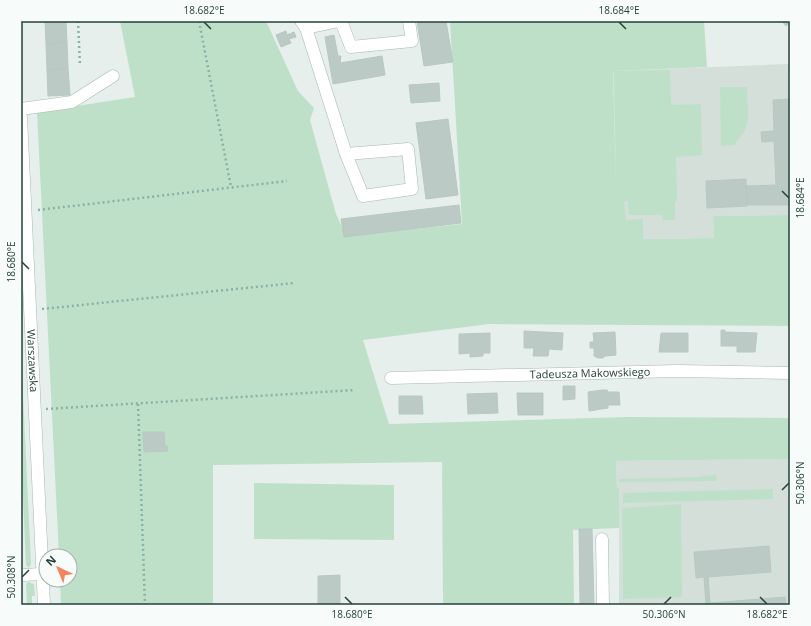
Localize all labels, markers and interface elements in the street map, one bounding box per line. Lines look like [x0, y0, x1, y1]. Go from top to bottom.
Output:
text: 18.682°E [183, 3, 225, 17]
text: 18.684°E [598, 3, 640, 17]
text: 18.684°E [793, 177, 807, 219]
text: 18.680°E [4, 241, 18, 283]
street label: Warszawska [24, 329, 42, 393]
street label: Tadeusza Makowskiego [529, 364, 651, 382]
text: 50.306°N [793, 461, 807, 505]
north arrow [38, 548, 78, 588]
text: N [42, 552, 59, 569]
text: 50.308°N [4, 555, 18, 599]
text: 18.680°E [331, 607, 373, 621]
text: 50.306°N [642, 607, 686, 621]
text: 18.682°E [746, 607, 788, 621]

